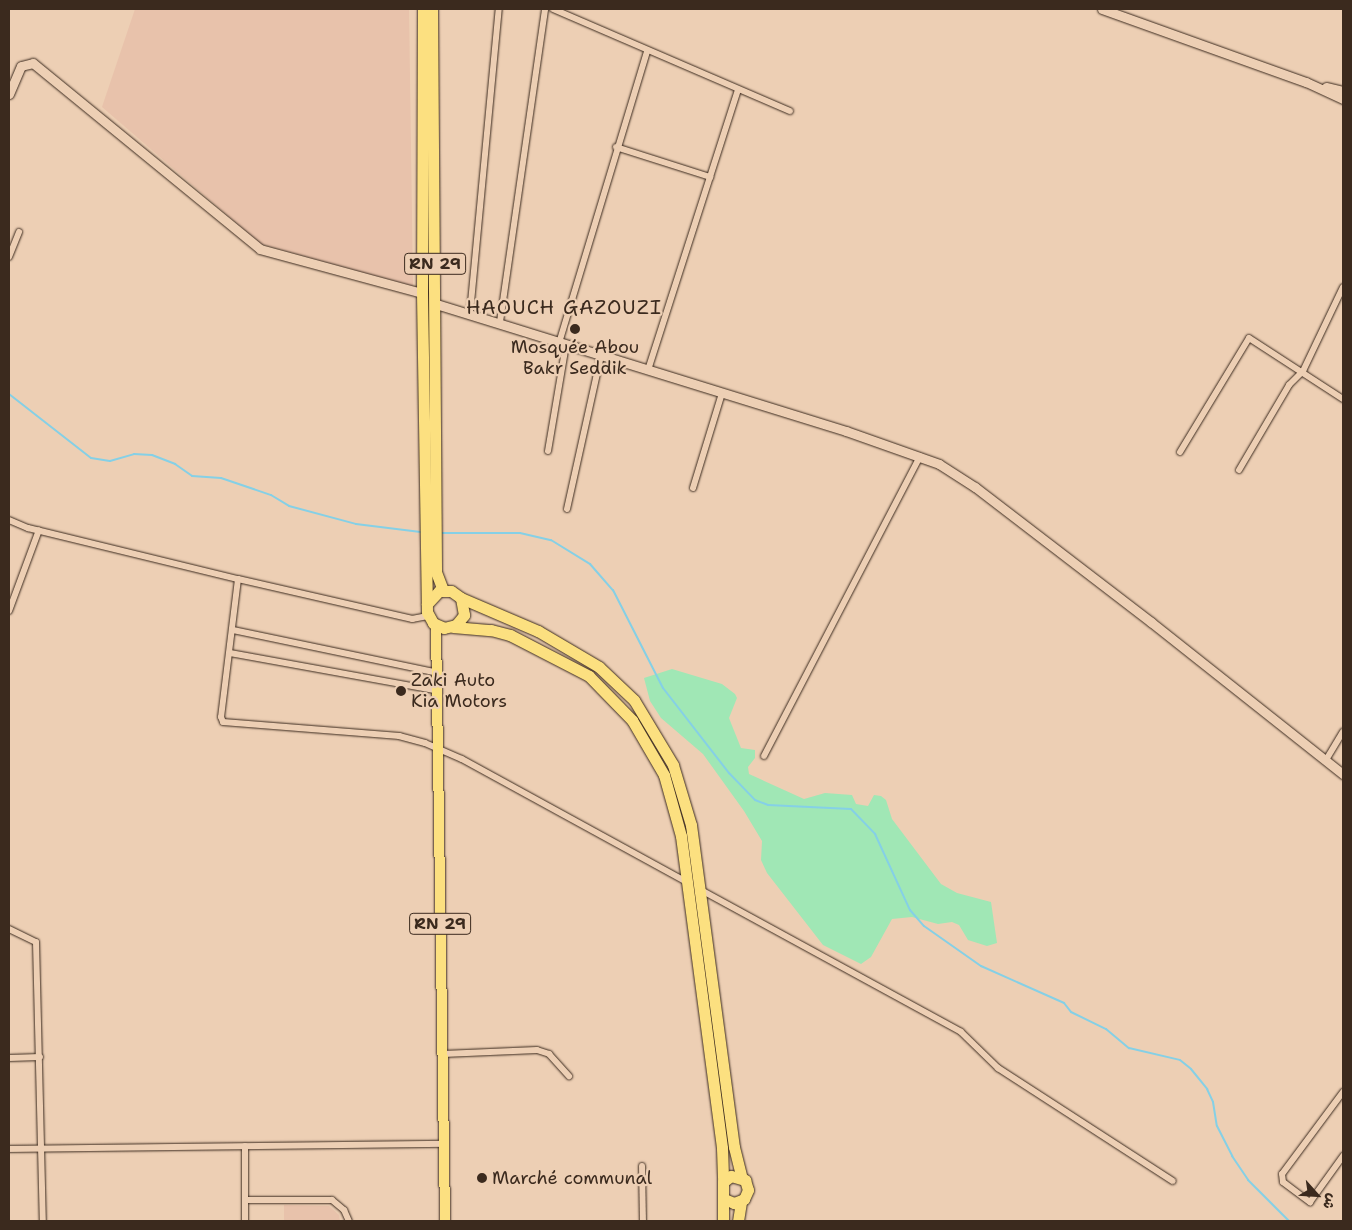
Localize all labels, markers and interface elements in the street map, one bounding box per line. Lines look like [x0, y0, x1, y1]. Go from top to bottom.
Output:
road number: RN 29 [404, 250, 466, 278]
district label: HAOUCH GAZOUZI [464, 295, 664, 319]
marker: Mosquée Abou Bakr Seddik [569, 323, 581, 335]
place label: Mosquée Abou Bakr Seddik [511, 337, 639, 379]
place label: Zaki Auto Kia Motors [411, 670, 507, 712]
marker: Zaki Auto Kia Motors [395, 685, 407, 697]
road number: RN 29 [409, 911, 471, 938]
place label: Marché communal [492, 1167, 652, 1189]
north arrow [1292, 1170, 1342, 1220]
marker: Marché communal [476, 1172, 488, 1184]
text: ش [1319, 1191, 1342, 1212]

